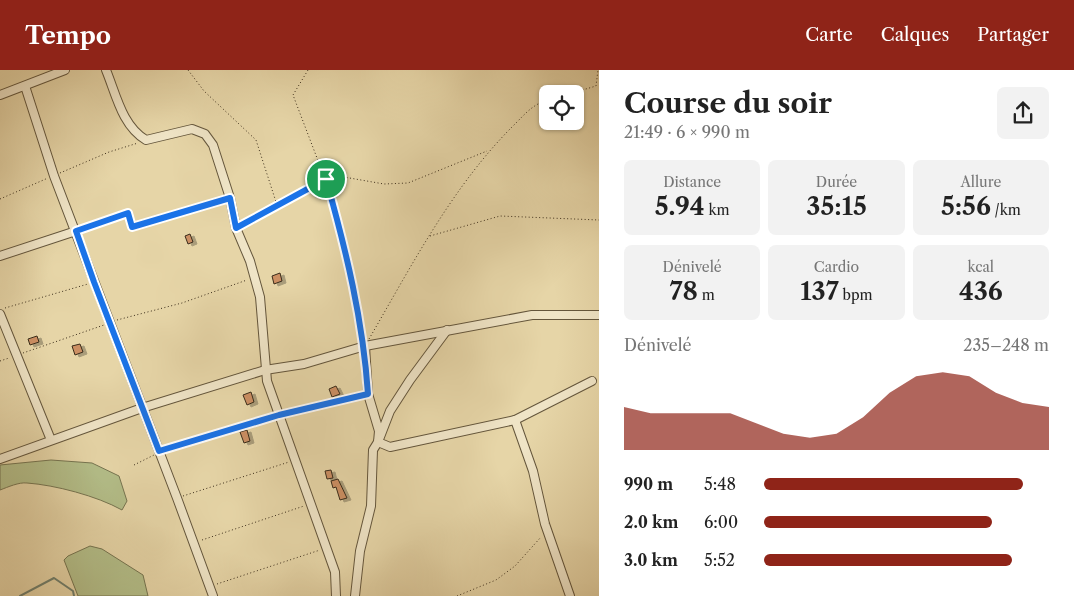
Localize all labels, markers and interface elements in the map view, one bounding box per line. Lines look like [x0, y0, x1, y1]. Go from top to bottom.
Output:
text: Tempo [25, 21, 111, 50]
text: Carte [805, 24, 853, 46]
text: Calques [881, 24, 949, 46]
text: Partager [977, 24, 1049, 46]
map controls [539, 85, 584, 130]
button: locate [539, 85, 584, 130]
text: Course du soir [624, 86, 832, 120]
button: share [997, 87, 1049, 139]
text: 21:49 · 6 × 990 m [624, 122, 750, 142]
pin [305, 158, 347, 200]
icon: arrive [312, 165, 340, 193]
text: Distance [663, 173, 721, 191]
text: Durée [816, 173, 857, 191]
text: Allure [960, 173, 1001, 191]
text: 5.94 [655, 191, 705, 222]
text: 35:15 [806, 191, 867, 222]
text: 5:56 [941, 191, 991, 222]
text: km [705, 201, 730, 219]
text: /km [991, 201, 1021, 219]
text: Dénivelé [663, 258, 722, 276]
text: Cardio [814, 258, 859, 276]
text: kcal [968, 258, 994, 276]
text: 78 [670, 276, 698, 307]
text: 137 [800, 276, 839, 307]
text: 436 [959, 276, 1003, 307]
text: m [698, 286, 715, 304]
text: bpm [839, 286, 873, 304]
text: Dénivelé [624, 335, 692, 355]
text: 235–248 m [963, 335, 1049, 355]
text: 990 m [624, 474, 673, 494]
text: 5:48 [704, 474, 736, 494]
text: 2.0 km [624, 512, 678, 532]
text: 6:00 [704, 512, 738, 532]
text: 3.0 km [624, 550, 678, 570]
text: 5:52 [704, 550, 735, 570]

